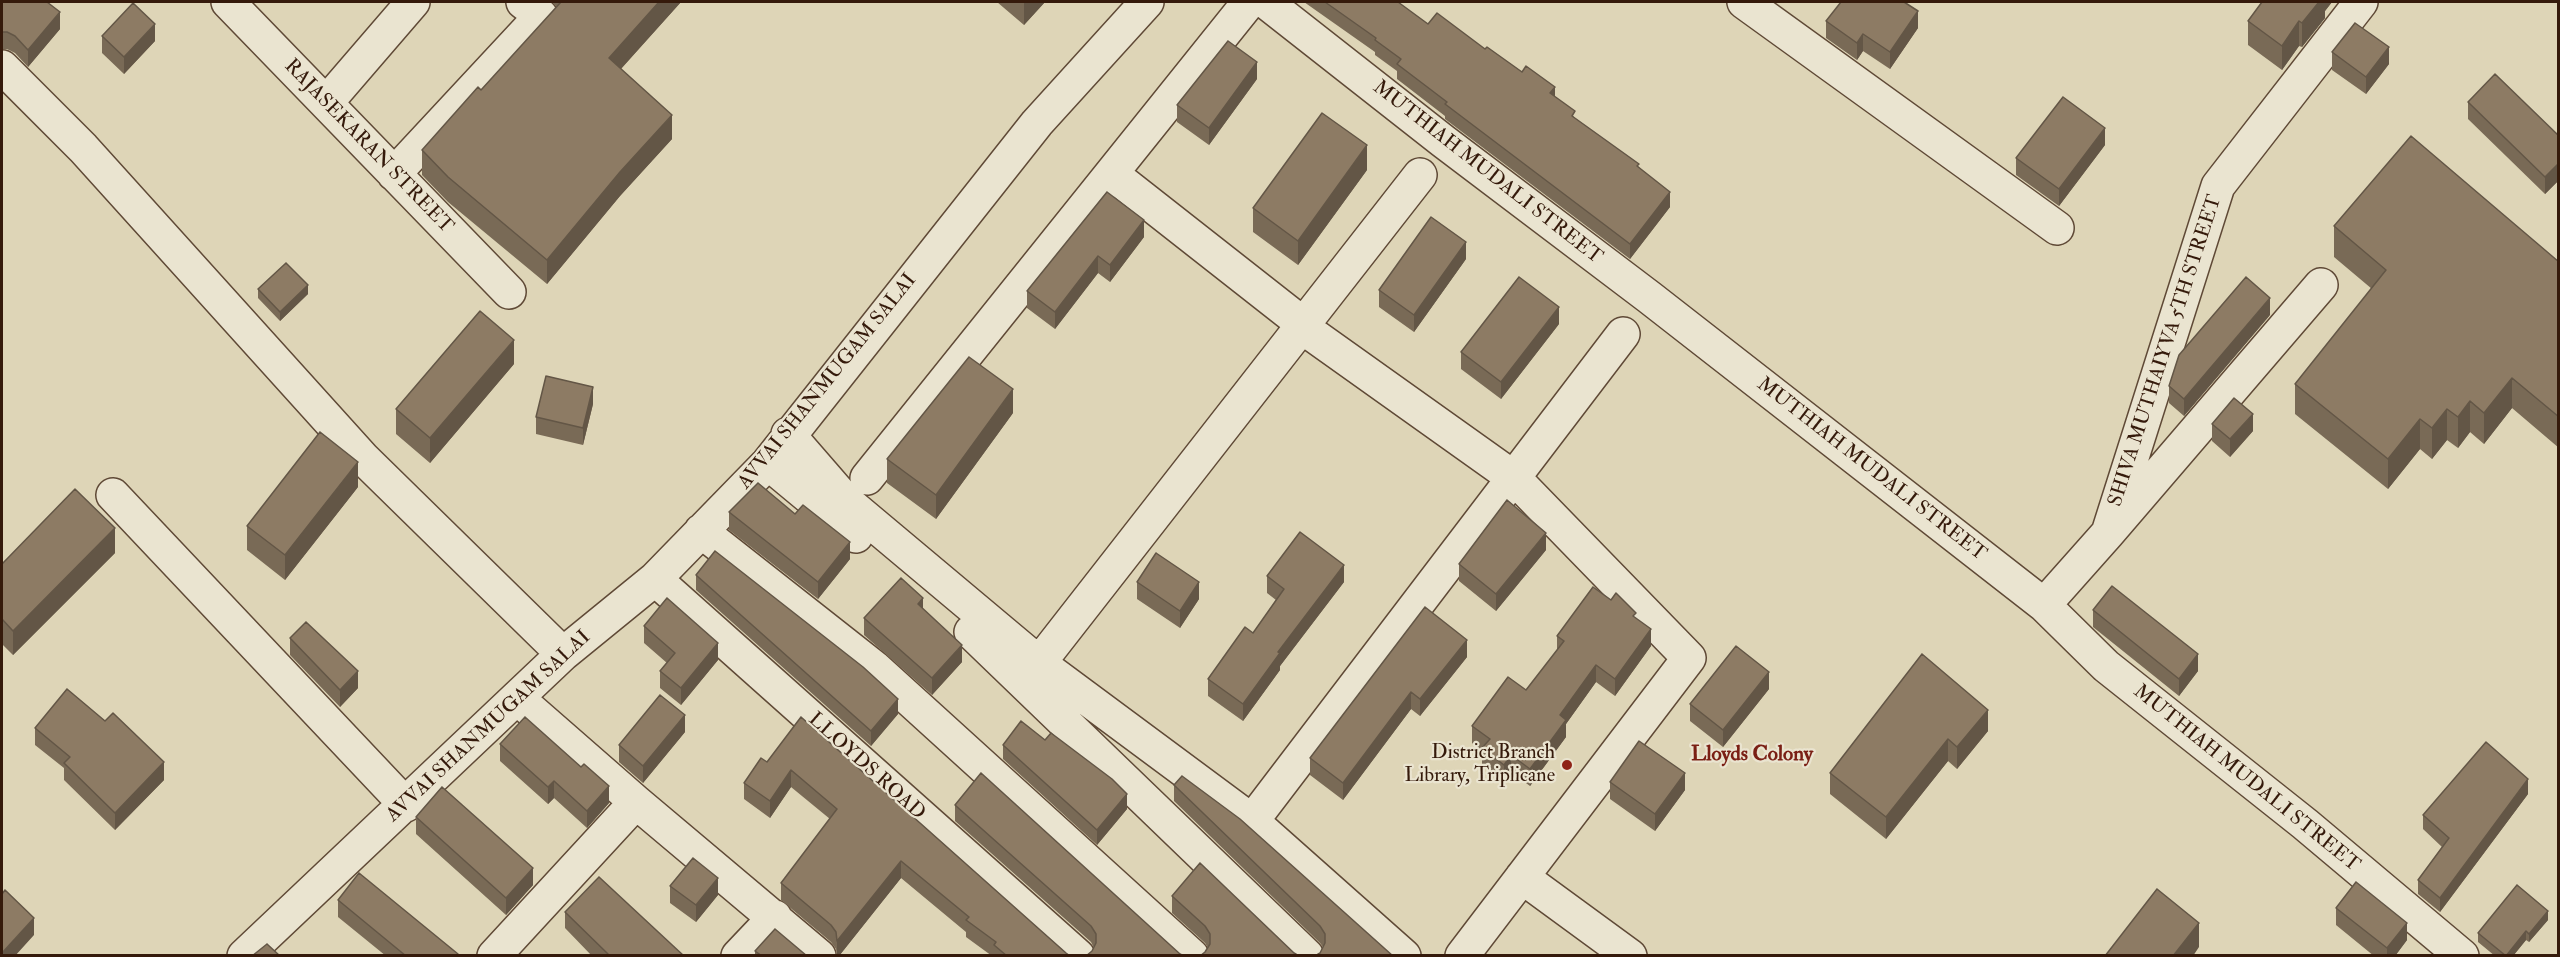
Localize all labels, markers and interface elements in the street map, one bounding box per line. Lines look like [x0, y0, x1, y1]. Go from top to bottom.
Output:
street label: RAJASEKARAN STREET [279, 55, 457, 239]
street label: MUTHIAH MUDALI STREET [1368, 76, 1606, 270]
street label: SHIVA MUTHAIYVA 5TH STREET [2104, 192, 2228, 510]
street label: AVVAI SHANMUGAM SALAI [734, 269, 922, 495]
street label: MUTHIAH MUDALI STREET [1752, 373, 1990, 567]
street label: AVVAI SHANMUGAM SALAI [382, 626, 596, 828]
street label: MUTHIAH MUDALI STREET [2128, 680, 2364, 878]
street label: LLOYDS ROAD [803, 708, 929, 826]
place label: District Branch Library, Triplicane [1404, 742, 1555, 789]
district label: Lloyds Colony [1691, 742, 1813, 768]
marker: District Branch Library, Triplicane [1560, 758, 1574, 772]

